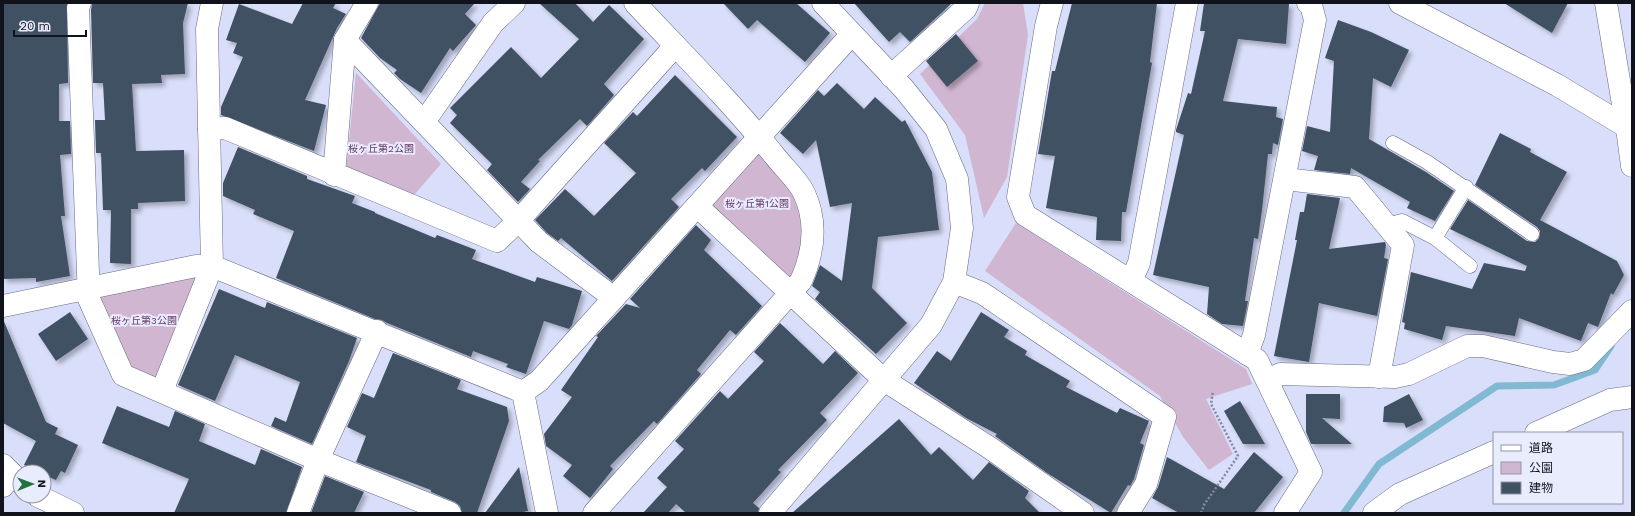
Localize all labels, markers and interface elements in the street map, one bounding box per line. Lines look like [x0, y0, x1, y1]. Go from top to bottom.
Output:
scale bar [14, 12, 86, 38]
text: 20 m [20, 19, 50, 33]
park label: 桜ヶ丘第2公園 [348, 143, 414, 154]
park label: 桜ヶ丘第1公園 [725, 198, 789, 209]
park label: 桜ヶ丘第3公園 [111, 315, 177, 326]
legend [1493, 432, 1623, 504]
text: 道路 [1529, 441, 1553, 455]
text: 公園 [1529, 461, 1553, 475]
north arrow [12, 464, 52, 504]
text: N [35, 480, 48, 488]
text: 建物 [1529, 481, 1553, 495]

